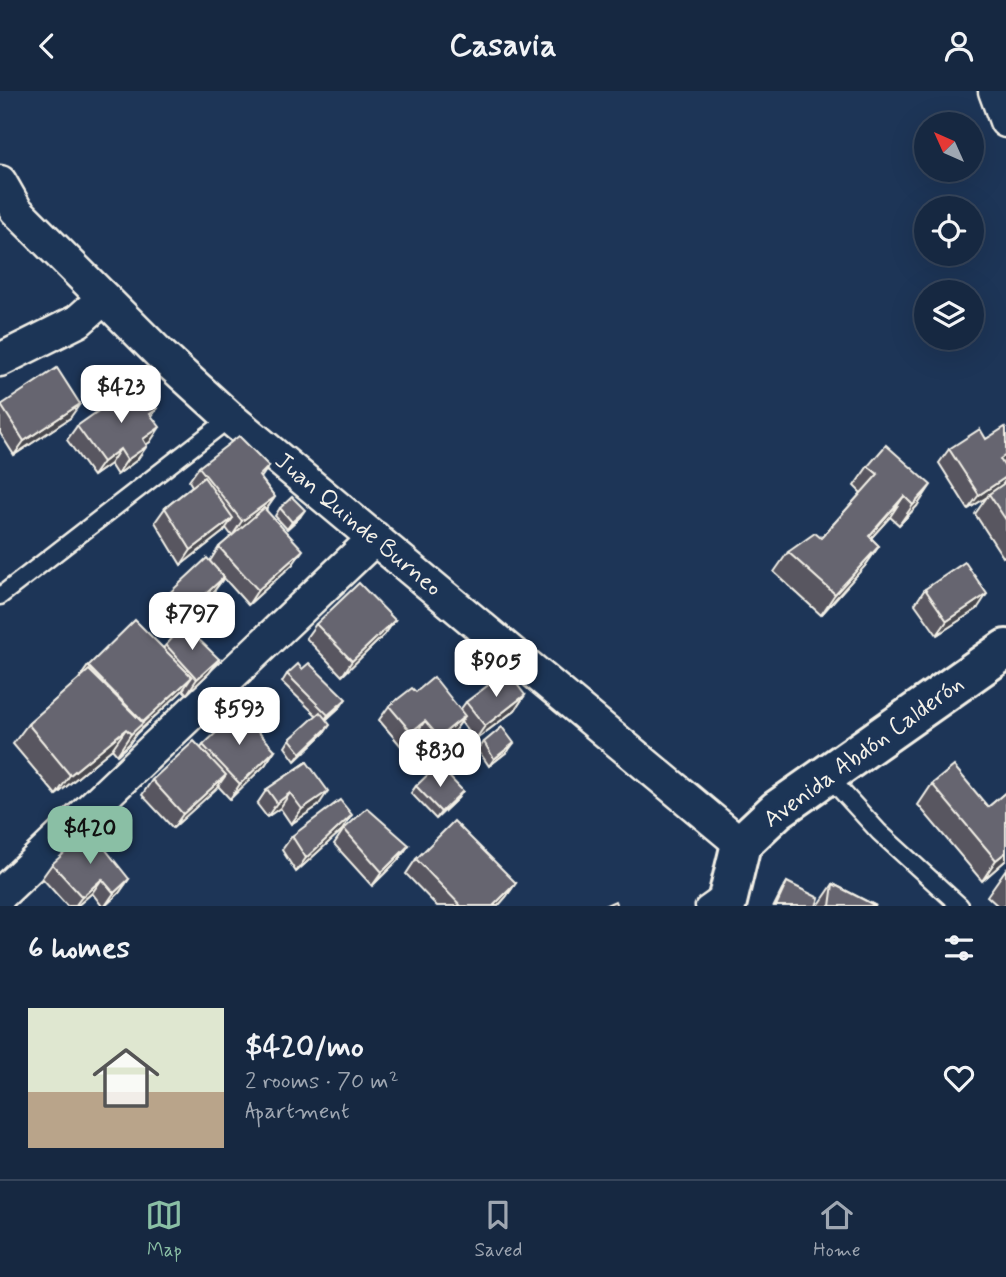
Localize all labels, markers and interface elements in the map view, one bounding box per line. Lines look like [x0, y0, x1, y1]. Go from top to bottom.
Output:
text: Casavia [449, 25, 557, 67]
icon: back [28, 27, 66, 65]
icon: person [940, 27, 978, 65]
north arrow [914, 112, 984, 182]
map controls [914, 112, 984, 350]
button: locate [914, 196, 984, 266]
button: layers [914, 280, 984, 350]
pin: $423 [80, 365, 162, 425]
text: $423 [97, 373, 145, 403]
street label: Juan Quinde Burneo [268, 446, 448, 604]
pin: $797 [151, 593, 233, 652]
text: $797 [165, 600, 219, 630]
pin: $905 [455, 639, 537, 699]
text: $905 [471, 647, 521, 677]
street label: Avenida Abdón Calderón [758, 669, 970, 835]
pin: $593 [198, 687, 280, 747]
text: $593 [214, 695, 264, 725]
pin: $830 [399, 729, 481, 789]
text: $830 [415, 737, 465, 767]
pin: $420 [49, 807, 131, 866]
text: $420 [64, 814, 116, 844]
text: 6 homes [28, 929, 130, 968]
icon: filters [940, 929, 978, 967]
text: $420/mo [245, 1028, 364, 1067]
icon: home [84, 1036, 168, 1120]
icon: heart [940, 1059, 978, 1097]
text: 2 rooms · 70 m² [245, 1067, 399, 1097]
text: Apartment [245, 1097, 350, 1127]
tab: Map [145, 1196, 183, 1263]
tab: Saved [474, 1196, 522, 1263]
tab: Home [813, 1196, 861, 1263]

